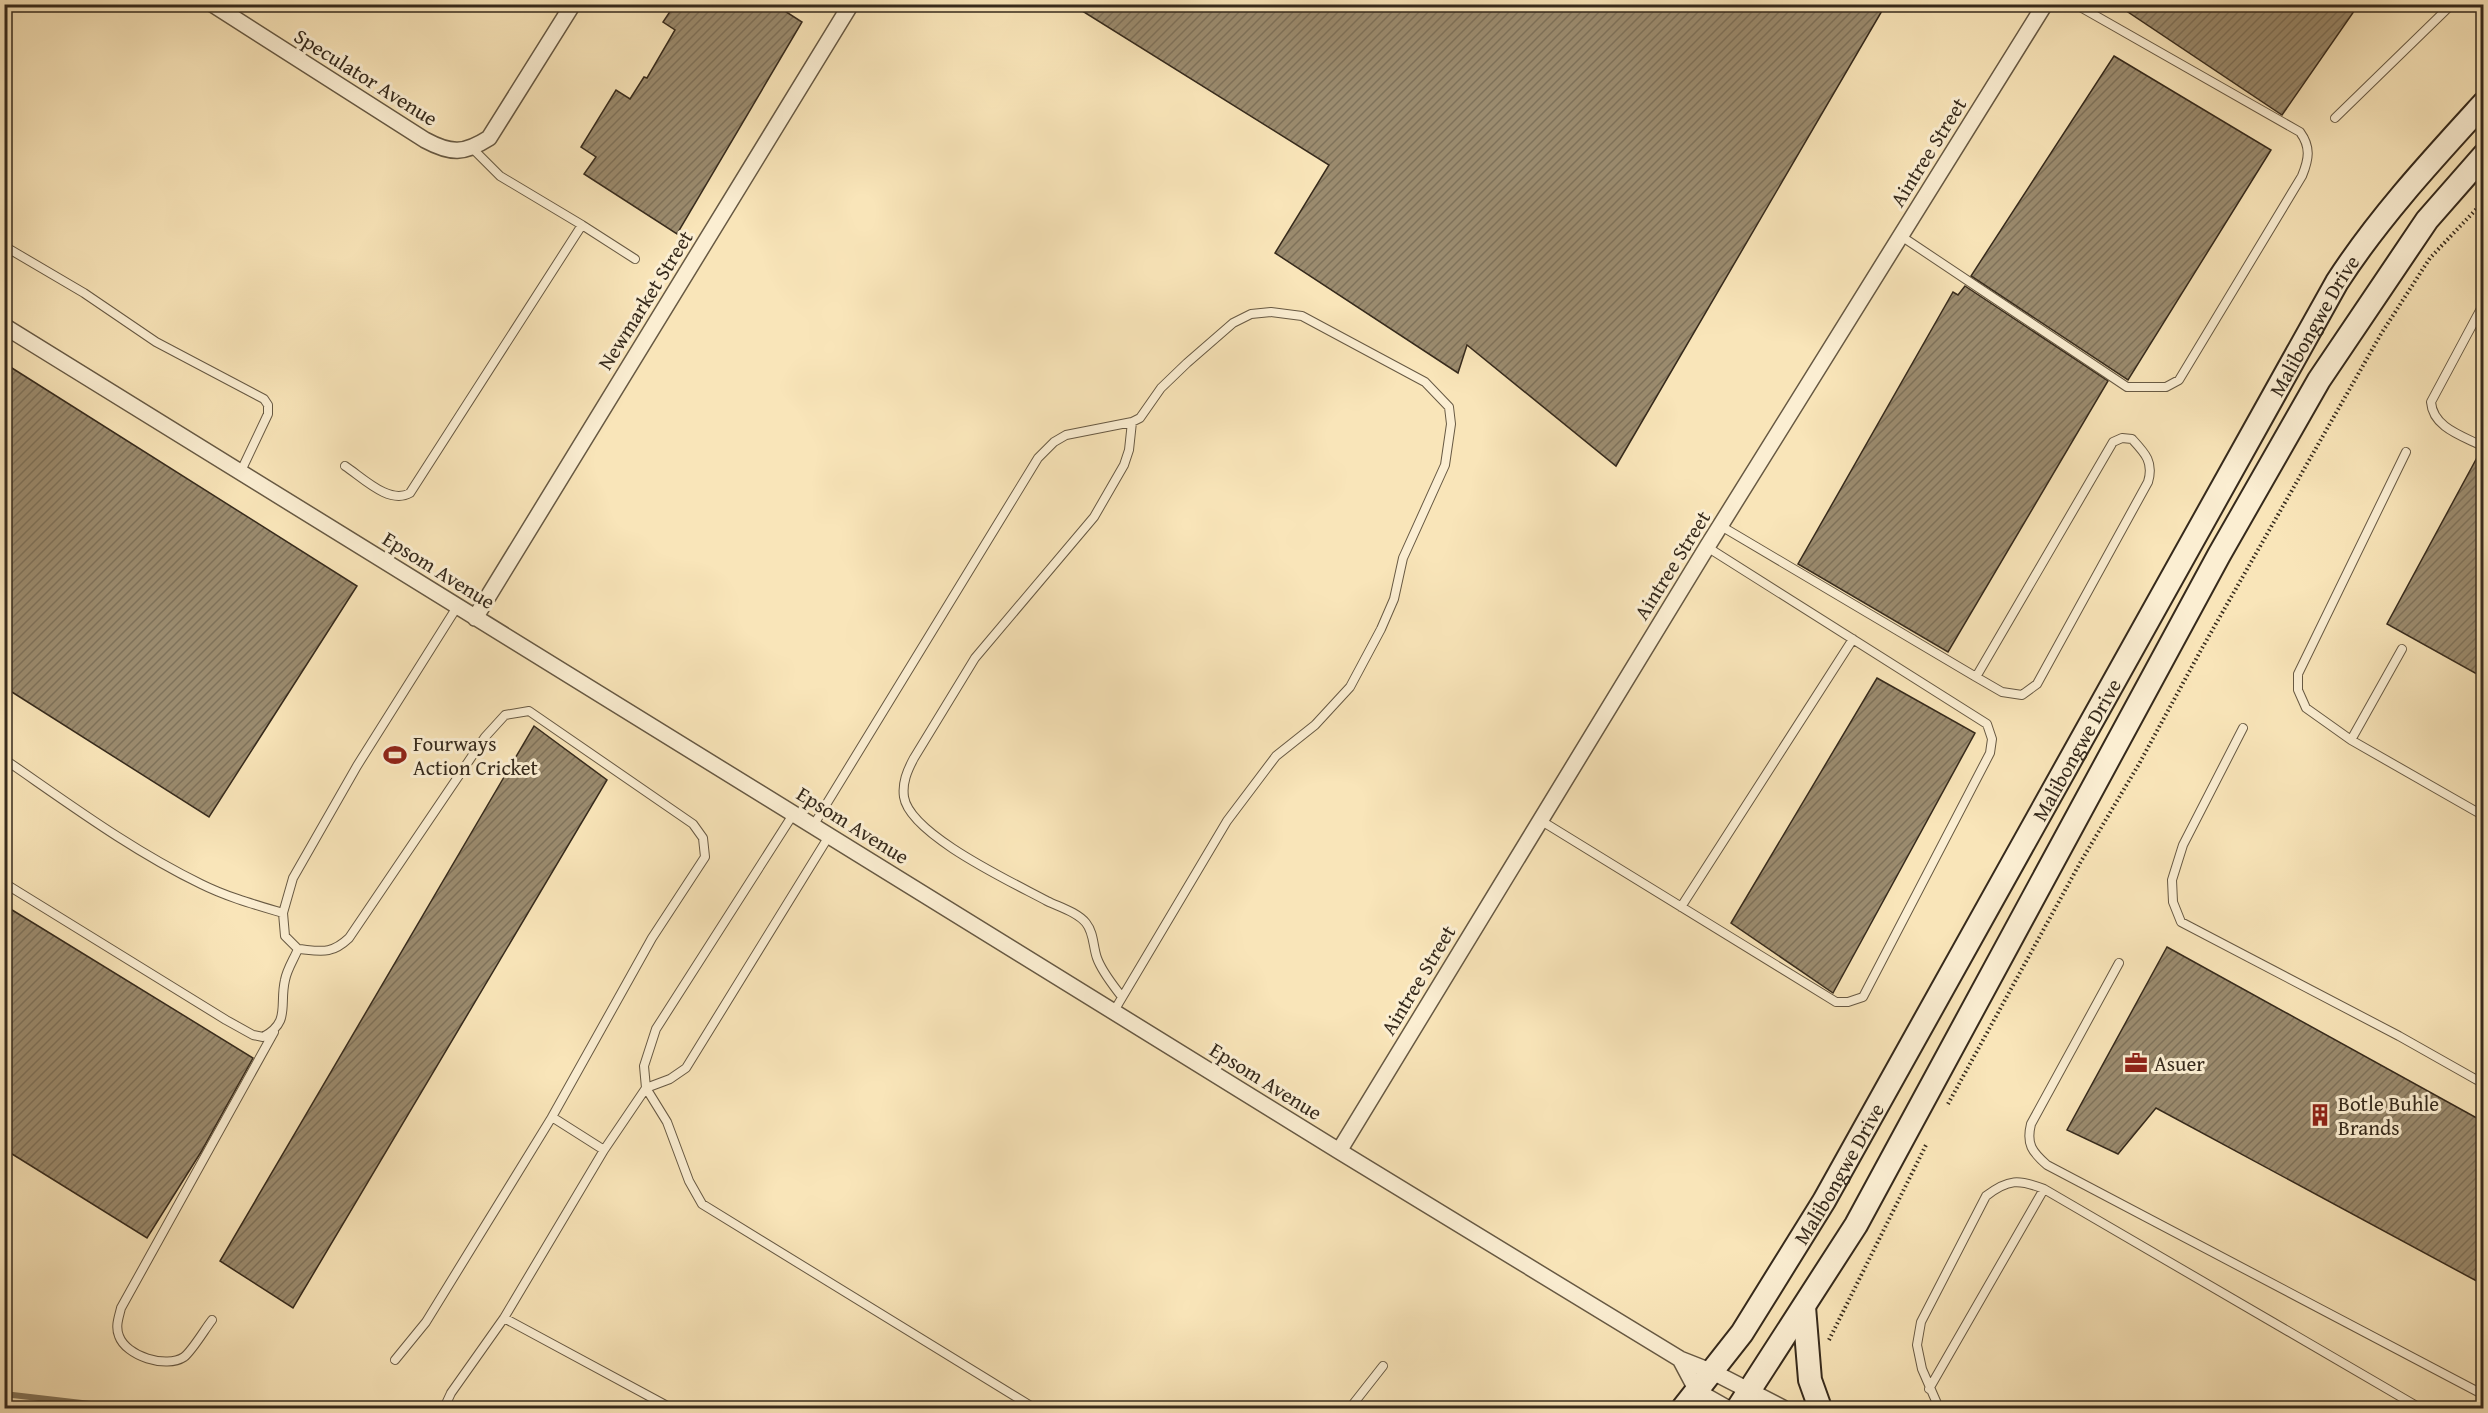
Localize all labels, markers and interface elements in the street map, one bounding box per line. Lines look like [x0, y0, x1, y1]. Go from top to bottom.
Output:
street label: Speculator Avenue [288, 20, 444, 134]
street label: Aintree Street [1882, 91, 1974, 213]
street label: Newmarket Street [590, 224, 701, 376]
street label: Malibongwe Drive [2261, 248, 2367, 402]
street label: Aintree Street [1626, 504, 1718, 626]
street label: Epsom Avenue [377, 523, 501, 617]
street label: Malibongwe Drive [2024, 672, 2128, 826]
place label: Fourways Action Cricket [413, 728, 539, 783]
sports icon: Fourways Action Cricket [382, 742, 408, 768]
street label: Epsom Avenue [791, 778, 915, 872]
street label: Aintree Street [1373, 919, 1463, 1041]
street label: Epsom Avenue [1204, 1034, 1328, 1128]
place label: Asuer [2154, 1048, 2205, 1079]
office icon: Asuer [2123, 1050, 2149, 1076]
place label: Botle Buhle Brands [2338, 1088, 2439, 1143]
street label: Malibongwe Drive [1785, 1097, 1892, 1250]
building icon: Botle Buhle Brands [2307, 1102, 2333, 1128]

